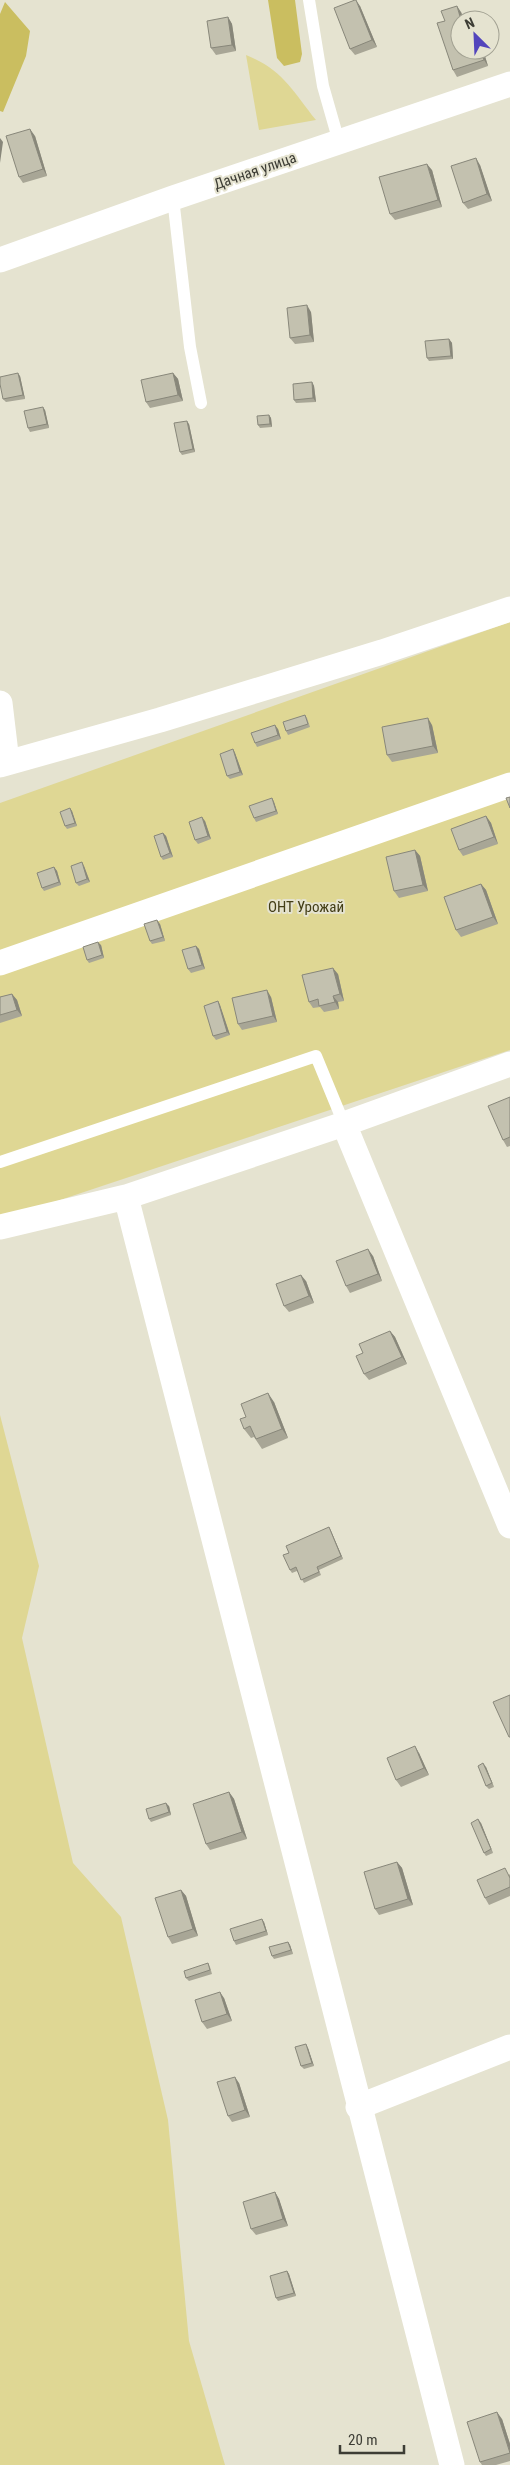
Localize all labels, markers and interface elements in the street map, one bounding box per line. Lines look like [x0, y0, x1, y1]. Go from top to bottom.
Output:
north arrow [450, 10, 500, 60]
text: N [463, 14, 477, 32]
street label: Дачная улица [211, 148, 299, 194]
park label: ОНТ Урожай [268, 898, 344, 916]
scale bar [340, 2422, 404, 2454]
text: 20 m [348, 2431, 378, 2449]

